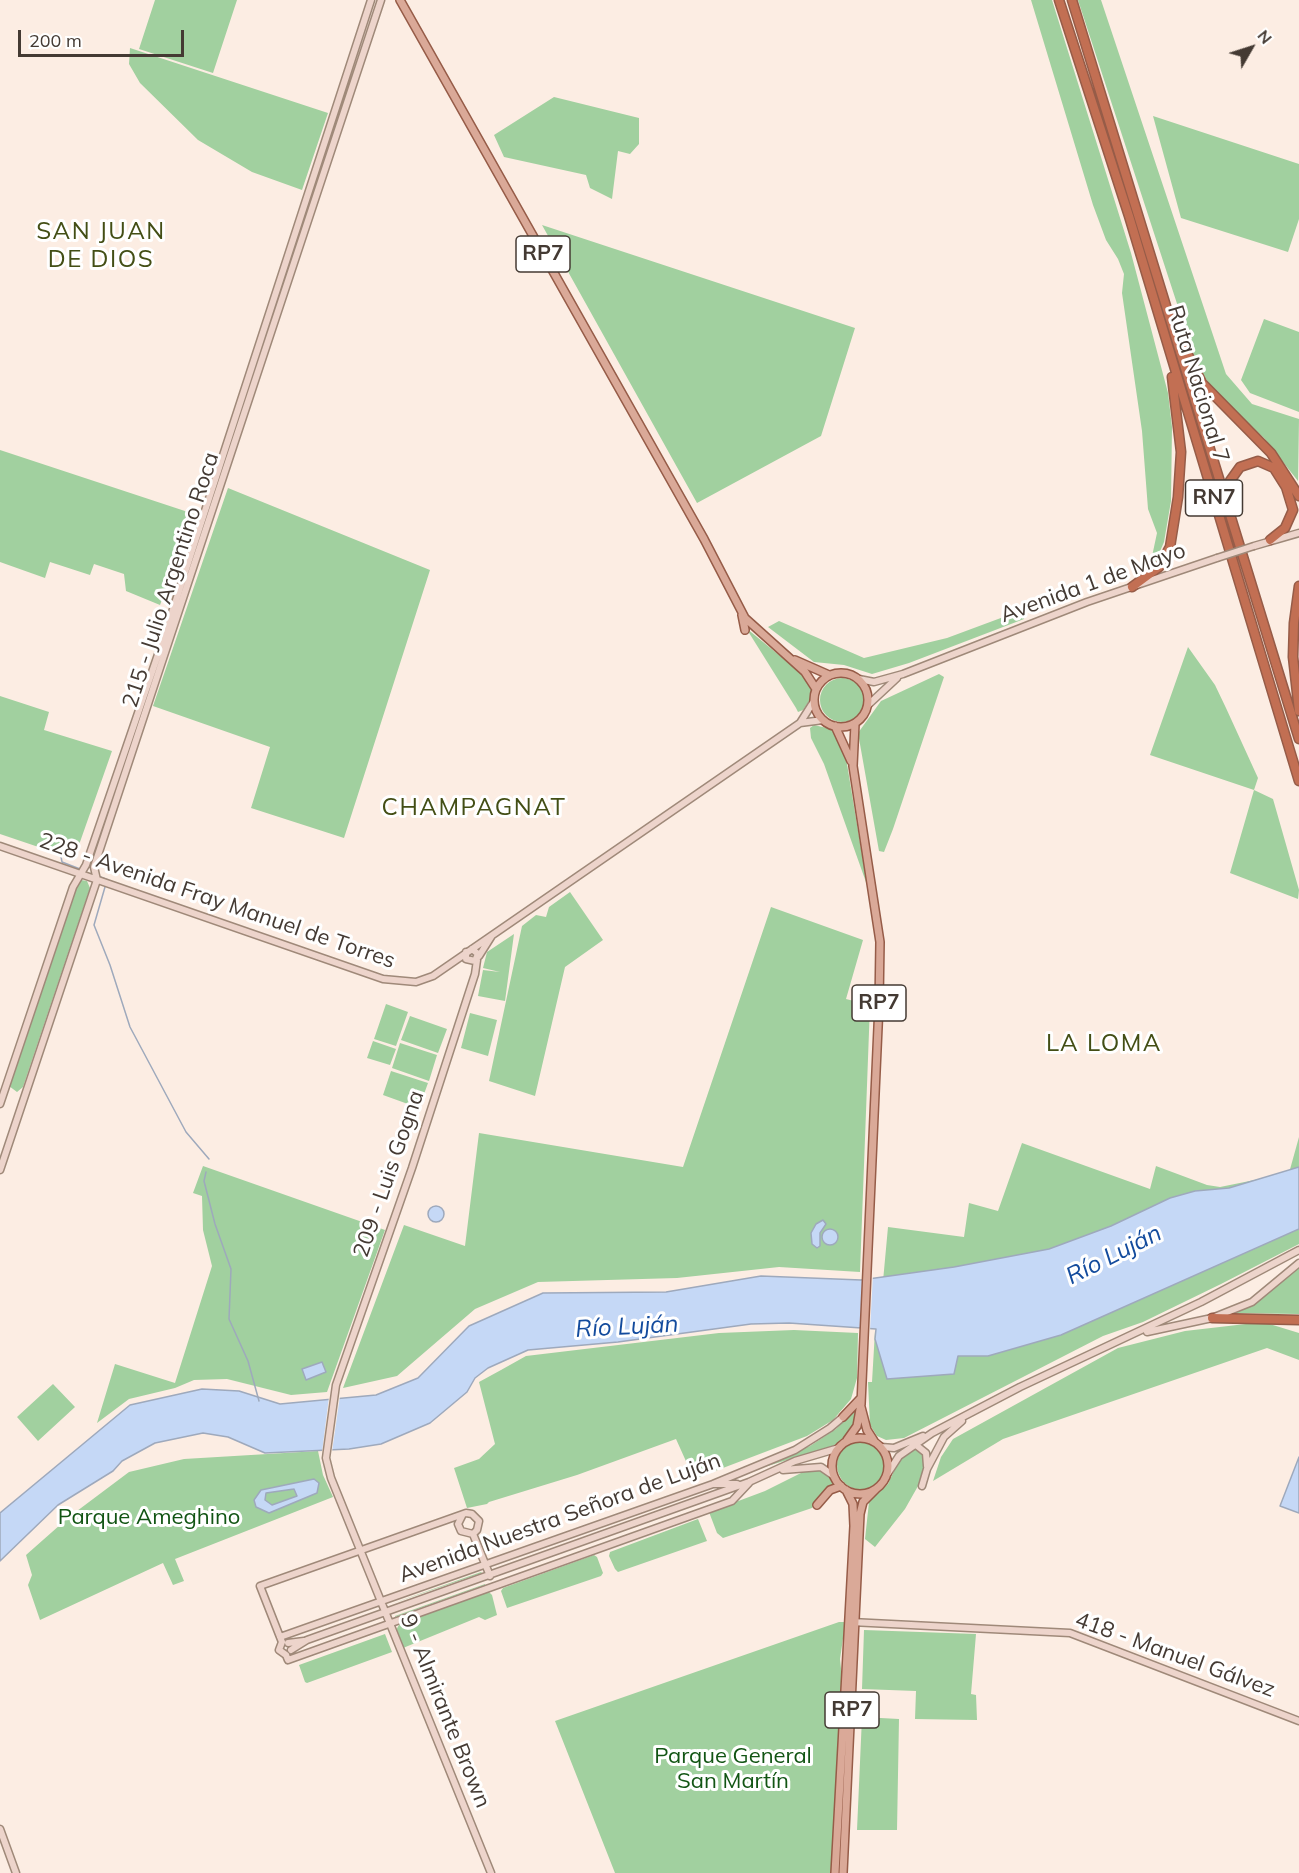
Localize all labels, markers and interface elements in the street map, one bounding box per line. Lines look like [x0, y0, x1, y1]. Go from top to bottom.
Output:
scale bar [21, 18, 188, 56]
north arrow [1221, 18, 1281, 78]
text: N [1253, 26, 1277, 48]
text: 200 m [29, 29, 82, 52]
district label: SAN JUAN DE DIOS [36, 218, 166, 274]
road number: RP7 [516, 236, 570, 272]
street label: Ruta Nacional 7 [1162, 302, 1234, 466]
street label: 215 - Julio Argentino Roca [117, 449, 225, 711]
road number: RN7 [1186, 480, 1242, 516]
street label: Avenida 1 de Mayo [997, 537, 1189, 629]
district label: CHAMPAGNAT [381, 794, 567, 822]
street label: 228 - Avenida Fray Manuel de Torres [36, 828, 398, 974]
road number: RP7 [852, 985, 906, 1021]
district label: LA LOMA [1046, 1030, 1162, 1058]
street label: 209 - Luis Gogna [348, 1087, 430, 1261]
water label: Río Luján [1062, 1219, 1166, 1291]
water label: Río Luján [575, 1310, 679, 1344]
street label: Avenida Nuestra Señora de Luján [396, 1447, 724, 1589]
park label: Parque Ameghino [58, 1504, 240, 1530]
street label: 418 - Manuel Gálvez [1072, 1607, 1278, 1703]
street label: 9 - Almirante Brown [394, 1610, 496, 1812]
road number: RP7 [825, 1692, 879, 1728]
park label: Parque General San Martín [654, 1743, 812, 1795]

